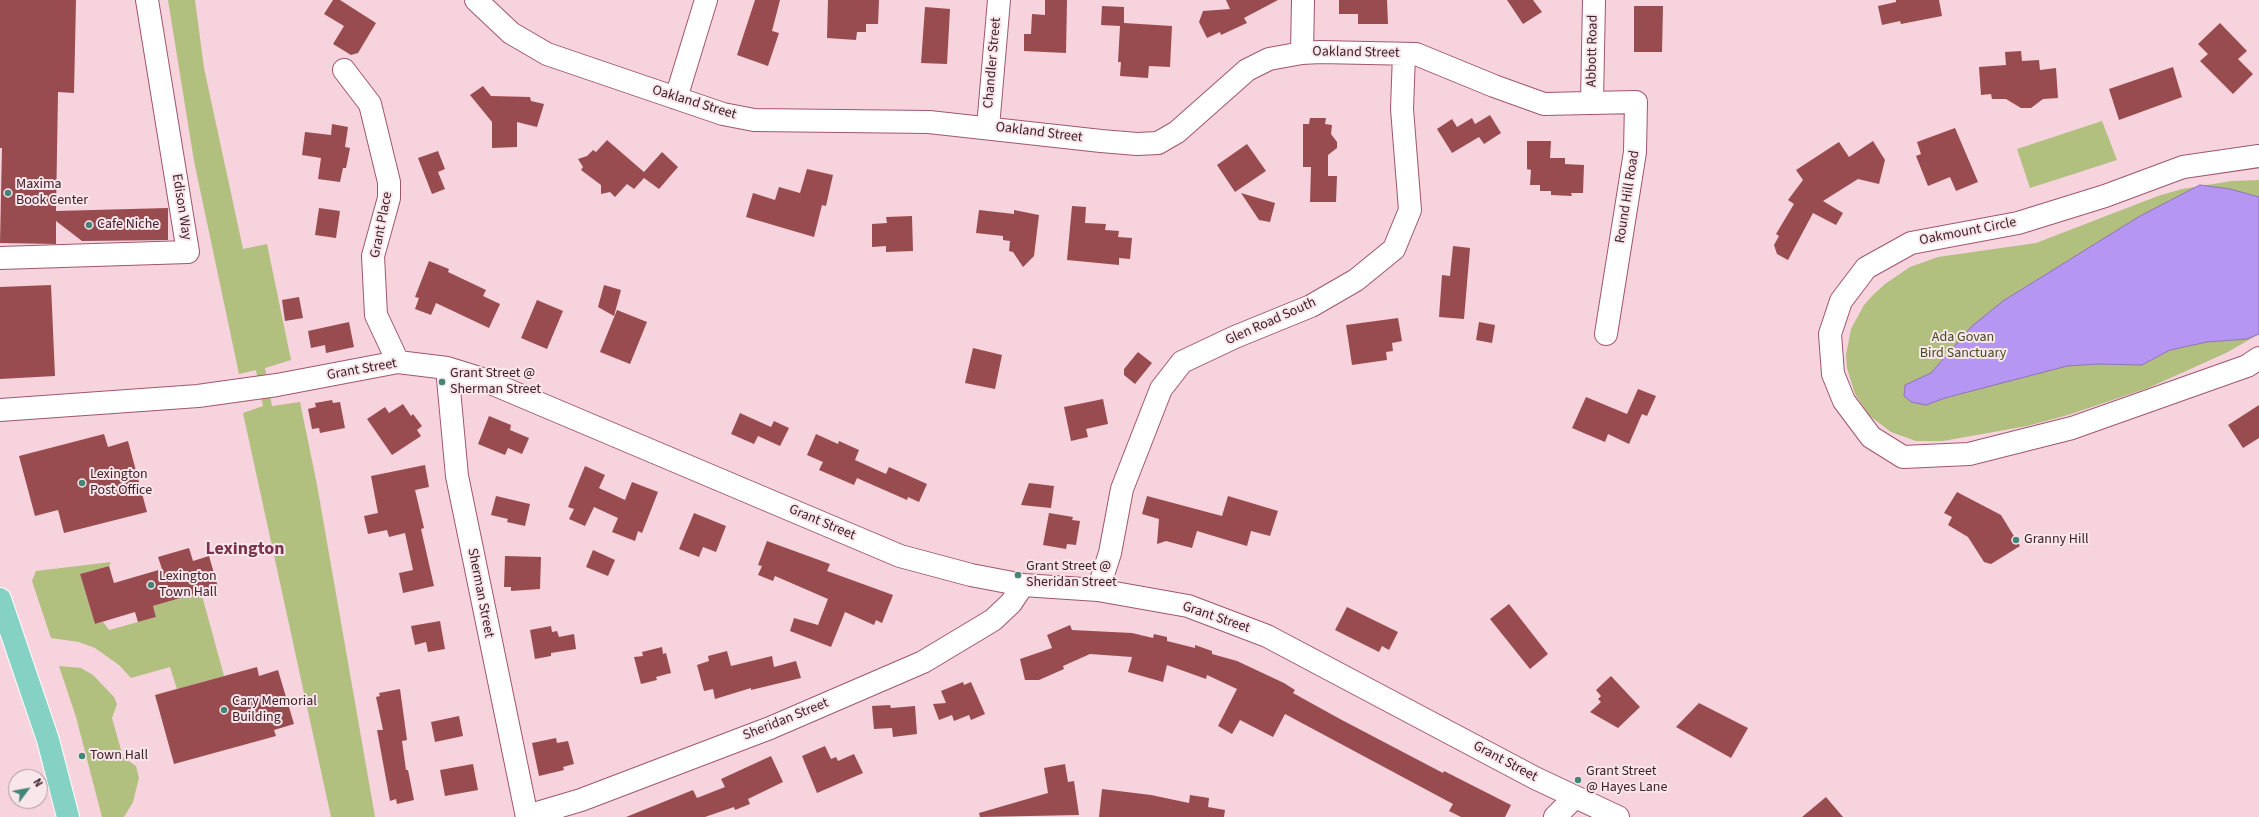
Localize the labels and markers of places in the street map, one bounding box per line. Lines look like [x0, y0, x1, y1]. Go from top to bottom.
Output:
place label: Maxima Book Center [16, 177, 88, 210]
marker: Maxima Book Center [3, 188, 13, 198]
place label: Cafe Niche [97, 217, 159, 233]
marker: Cafe Niche [84, 220, 94, 230]
place label: Grant Street @ Sherman Street [450, 366, 541, 398]
marker: Grant Street @ Sherman Street [437, 377, 447, 387]
place label: Lexington Post Office [90, 467, 152, 500]
marker: Lexington Post Office [77, 478, 87, 488]
place label: Granny Hill [2024, 532, 2089, 548]
marker: Granny Hill [2011, 535, 2021, 545]
place label: Grant Street @ Sheridan Street [1026, 559, 1117, 592]
place label: Lexington Town Hall [159, 569, 217, 602]
marker: Grant Street @ Sheridan Street [1013, 570, 1023, 580]
marker: Lexington Town Hall [146, 580, 156, 590]
place label: Cary Memorial Building [232, 694, 317, 726]
marker: Cary Memorial Building [219, 705, 229, 715]
place label: Town Hall [90, 748, 148, 764]
marker: Town Hall [77, 751, 87, 761]
place label: Grant Street @ Hayes Lane [1586, 764, 1667, 796]
marker: Grant Street @ Hayes Lane [1573, 775, 1583, 785]

